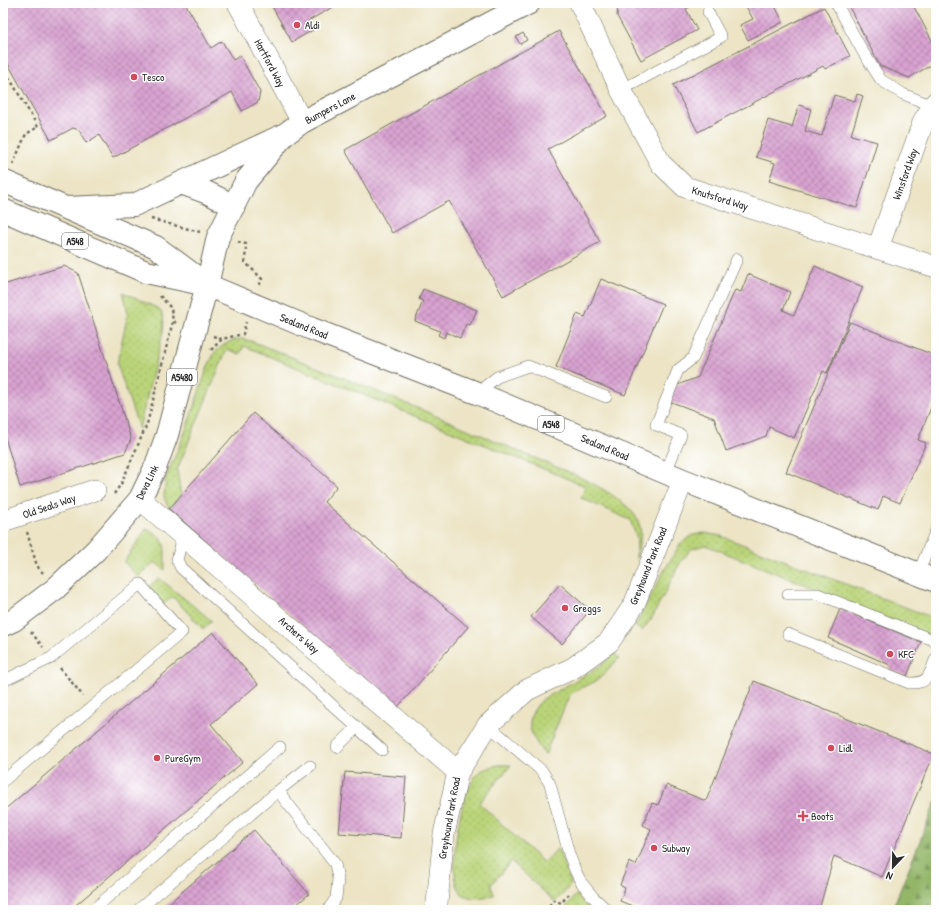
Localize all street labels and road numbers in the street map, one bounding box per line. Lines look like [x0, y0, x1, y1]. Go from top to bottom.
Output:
street label: Hartford Way [251, 36, 289, 90]
street label: Bumpers Lane [302, 89, 358, 127]
street label: Winsford Way [889, 146, 921, 202]
street label: Knutsford Way [690, 183, 750, 213]
road number: A548 [62, 233, 88, 249]
street label: Sealand Road [278, 310, 331, 342]
road number: A5480 [167, 369, 197, 385]
road number: A548 [538, 416, 564, 432]
street label: Sealand Road [579, 431, 632, 464]
street label: Deva Link [132, 462, 162, 502]
street label: Old Seals Way [21, 490, 78, 522]
street label: Greyhound Park Road [626, 524, 670, 607]
street label: Archers Way [276, 613, 323, 657]
street label: Greyhound Park Road [435, 775, 463, 860]

